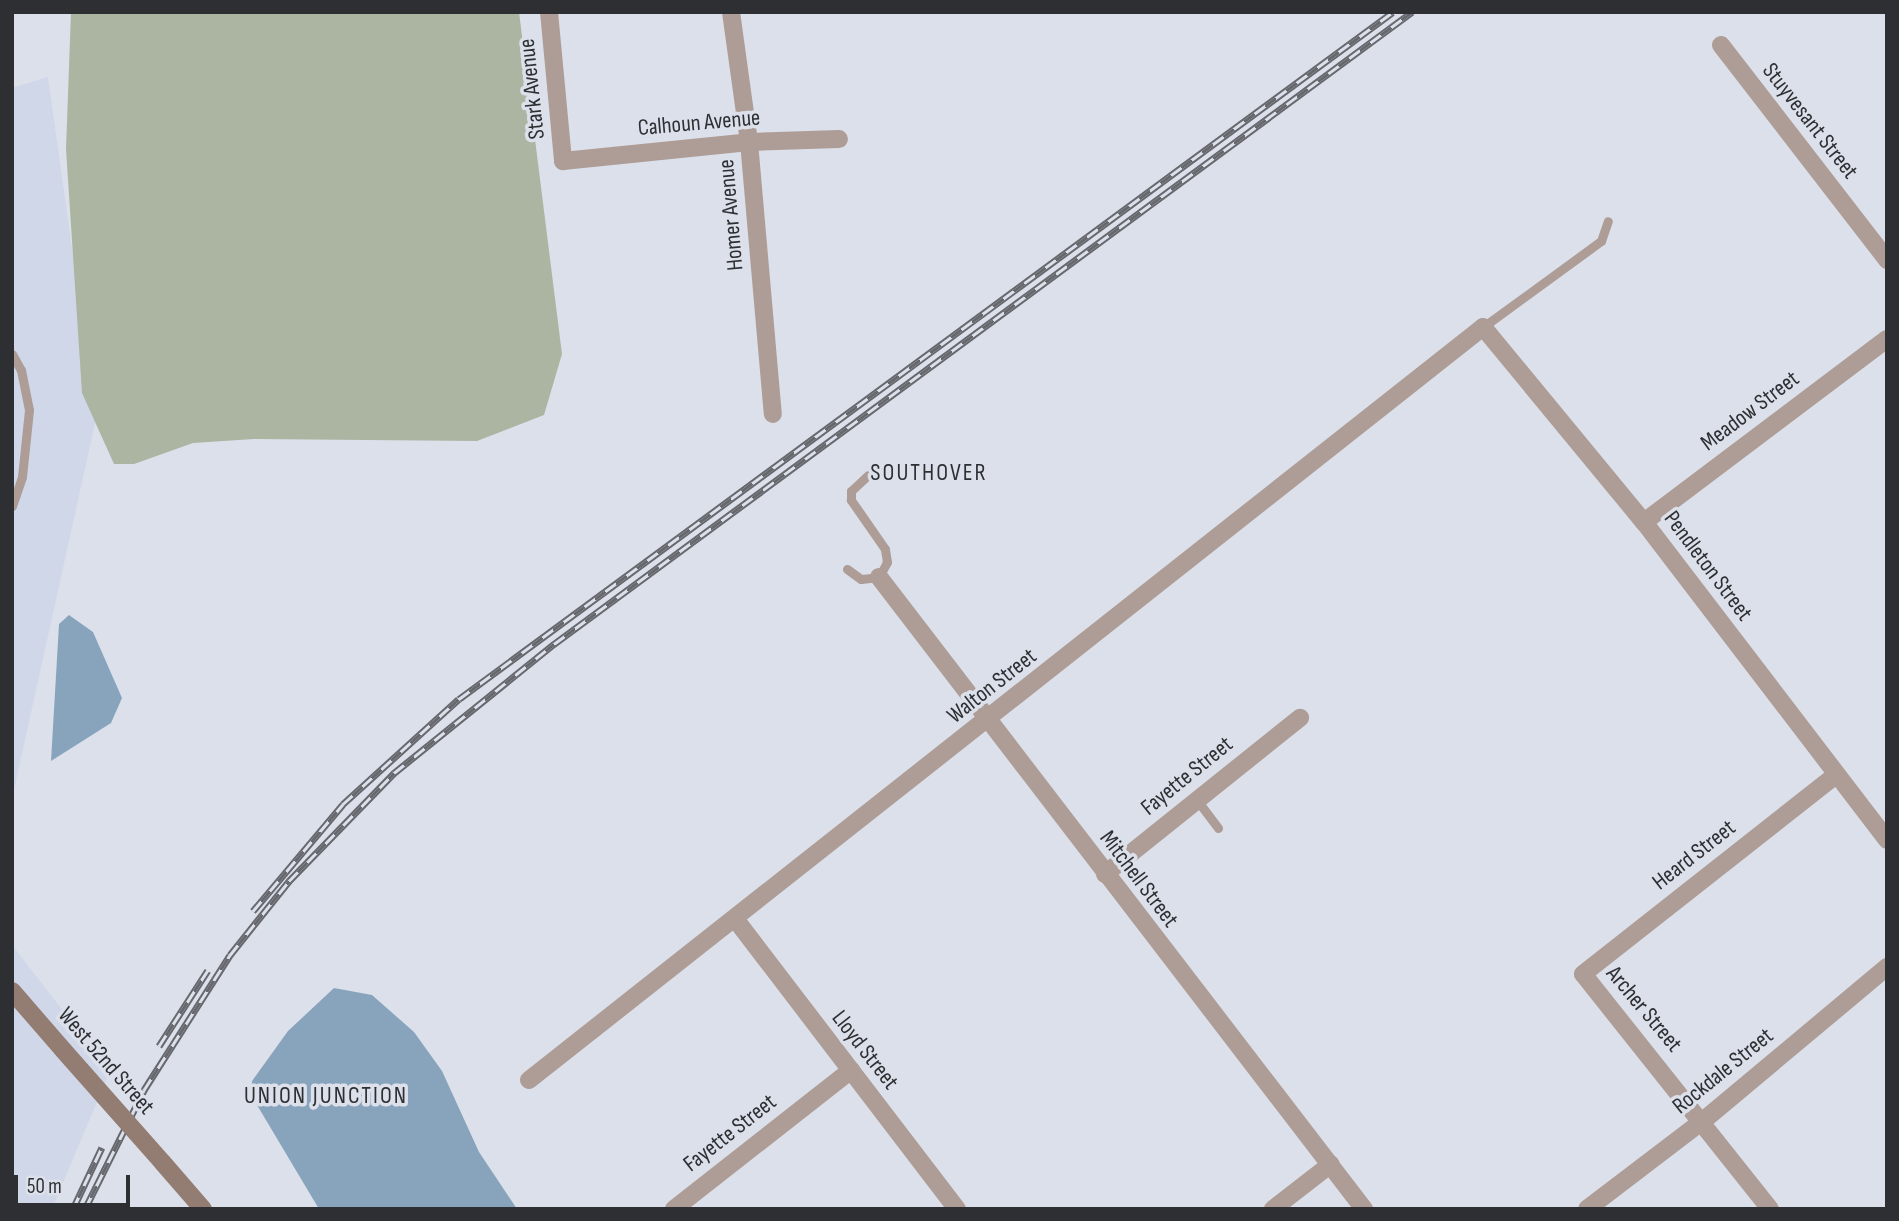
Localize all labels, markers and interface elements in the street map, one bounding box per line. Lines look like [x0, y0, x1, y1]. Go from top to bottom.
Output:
street label: Stark Avenue [513, 37, 551, 141]
street label: Stuyvesant Street [1756, 58, 1864, 184]
street label: Calhoun Avenue [637, 104, 761, 142]
street label: Homer Avenue [712, 158, 750, 272]
street label: Meadow Street [1695, 365, 1805, 457]
district label: SOUTHOVER [871, 459, 987, 487]
street label: Pendleton Street [1658, 506, 1758, 626]
street label: Walton Street [942, 643, 1042, 729]
street label: Fayette Street [1136, 731, 1238, 821]
street label: Heard Street [1647, 814, 1741, 896]
street label: Mitchell Street [1094, 825, 1184, 933]
street label: Archer Street [1600, 960, 1688, 1058]
street label: West 52nd Street [52, 1002, 160, 1120]
street label: Lloyd Street [826, 1005, 904, 1095]
street label: Rockdale Street [1667, 1022, 1779, 1120]
district label: UNION JUNCTION [246, 1082, 406, 1110]
street label: Fayette Street [678, 1088, 782, 1178]
scale bar [18, 1162, 133, 1206]
text: 50 m [27, 1174, 62, 1199]

